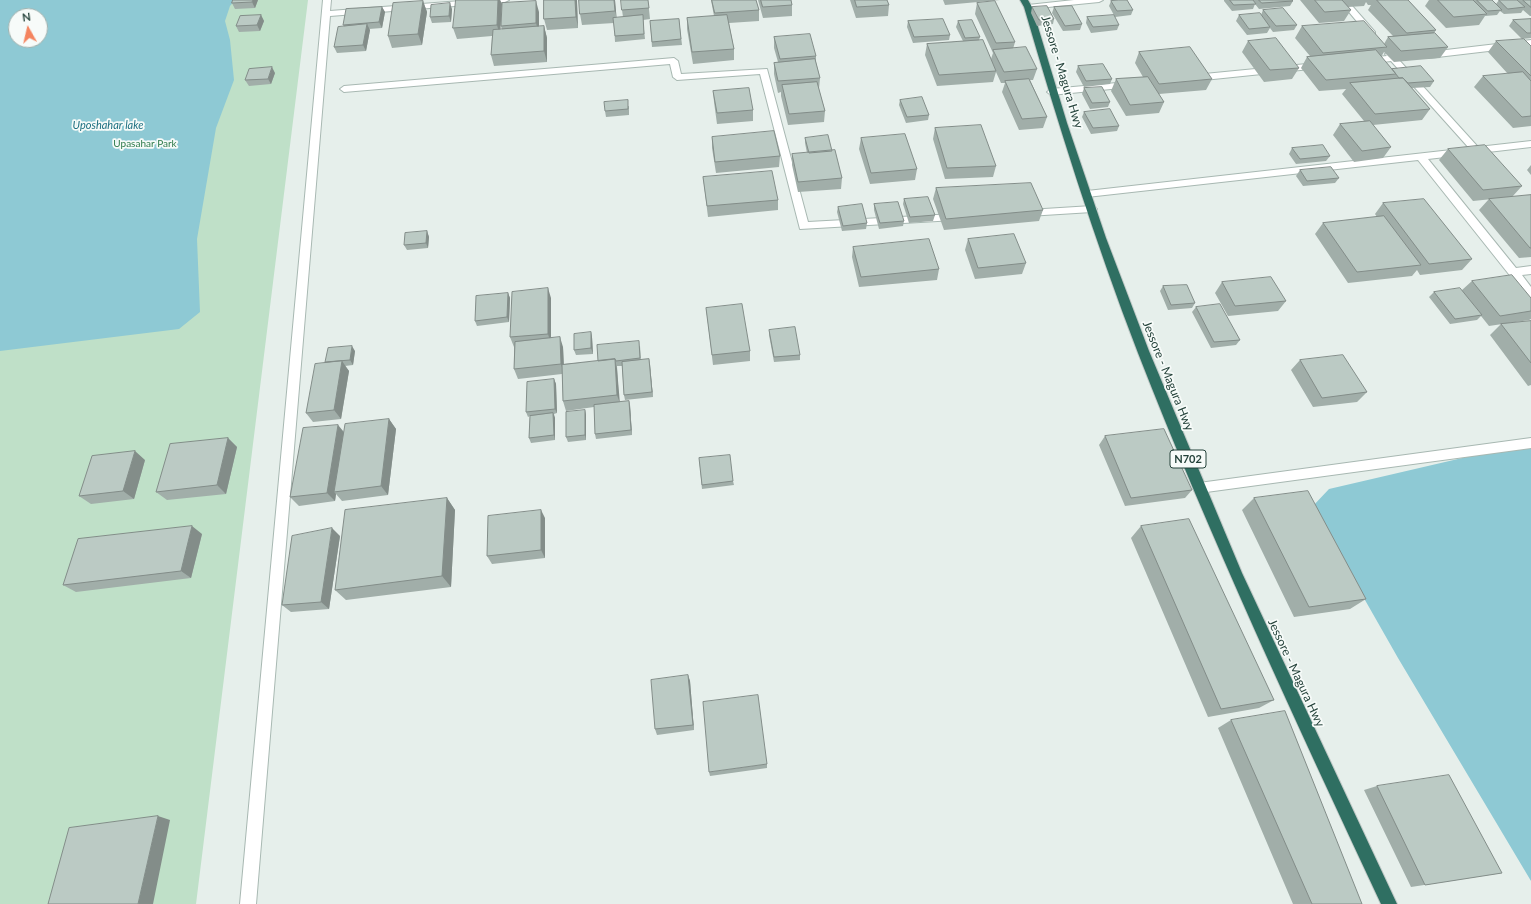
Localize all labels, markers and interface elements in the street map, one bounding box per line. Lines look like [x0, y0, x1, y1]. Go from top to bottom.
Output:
north arrow [8, 8, 48, 48]
text: N [21, 10, 31, 24]
street label: Jessore - Magura Hwy [1038, 14, 1086, 130]
water label: Uposhahar lake [73, 118, 143, 132]
park label: Upasahar Park [113, 138, 177, 150]
street label: Jessore - Magura Hwy [1139, 319, 1197, 433]
road number: N702 [1170, 450, 1206, 468]
street label: Jessore - Magura Hwy [1265, 617, 1327, 729]

